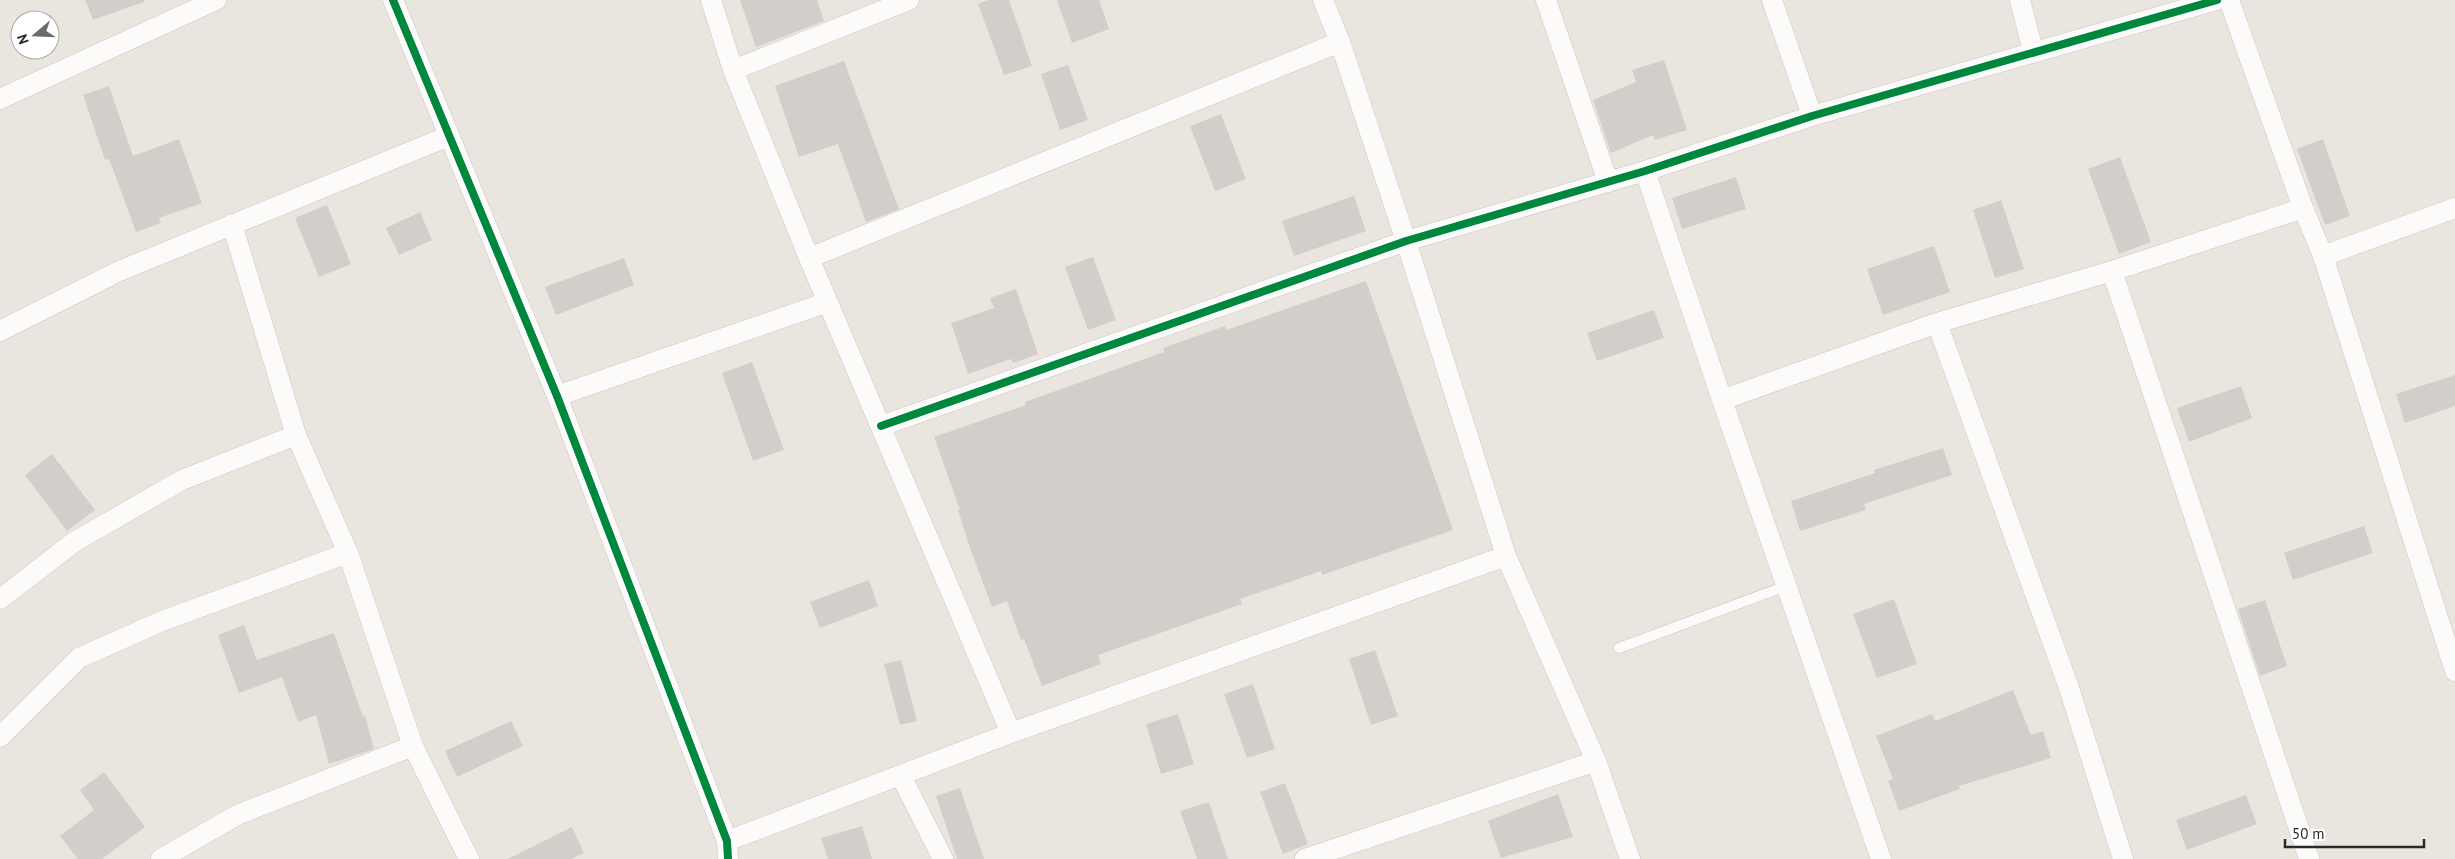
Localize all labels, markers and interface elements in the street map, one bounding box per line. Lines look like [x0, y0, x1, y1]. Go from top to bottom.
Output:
north arrow [10, 10, 60, 60]
text: N [13, 32, 33, 47]
scale bar [2285, 816, 2424, 848]
text: 50 m [2292, 824, 2325, 843]

